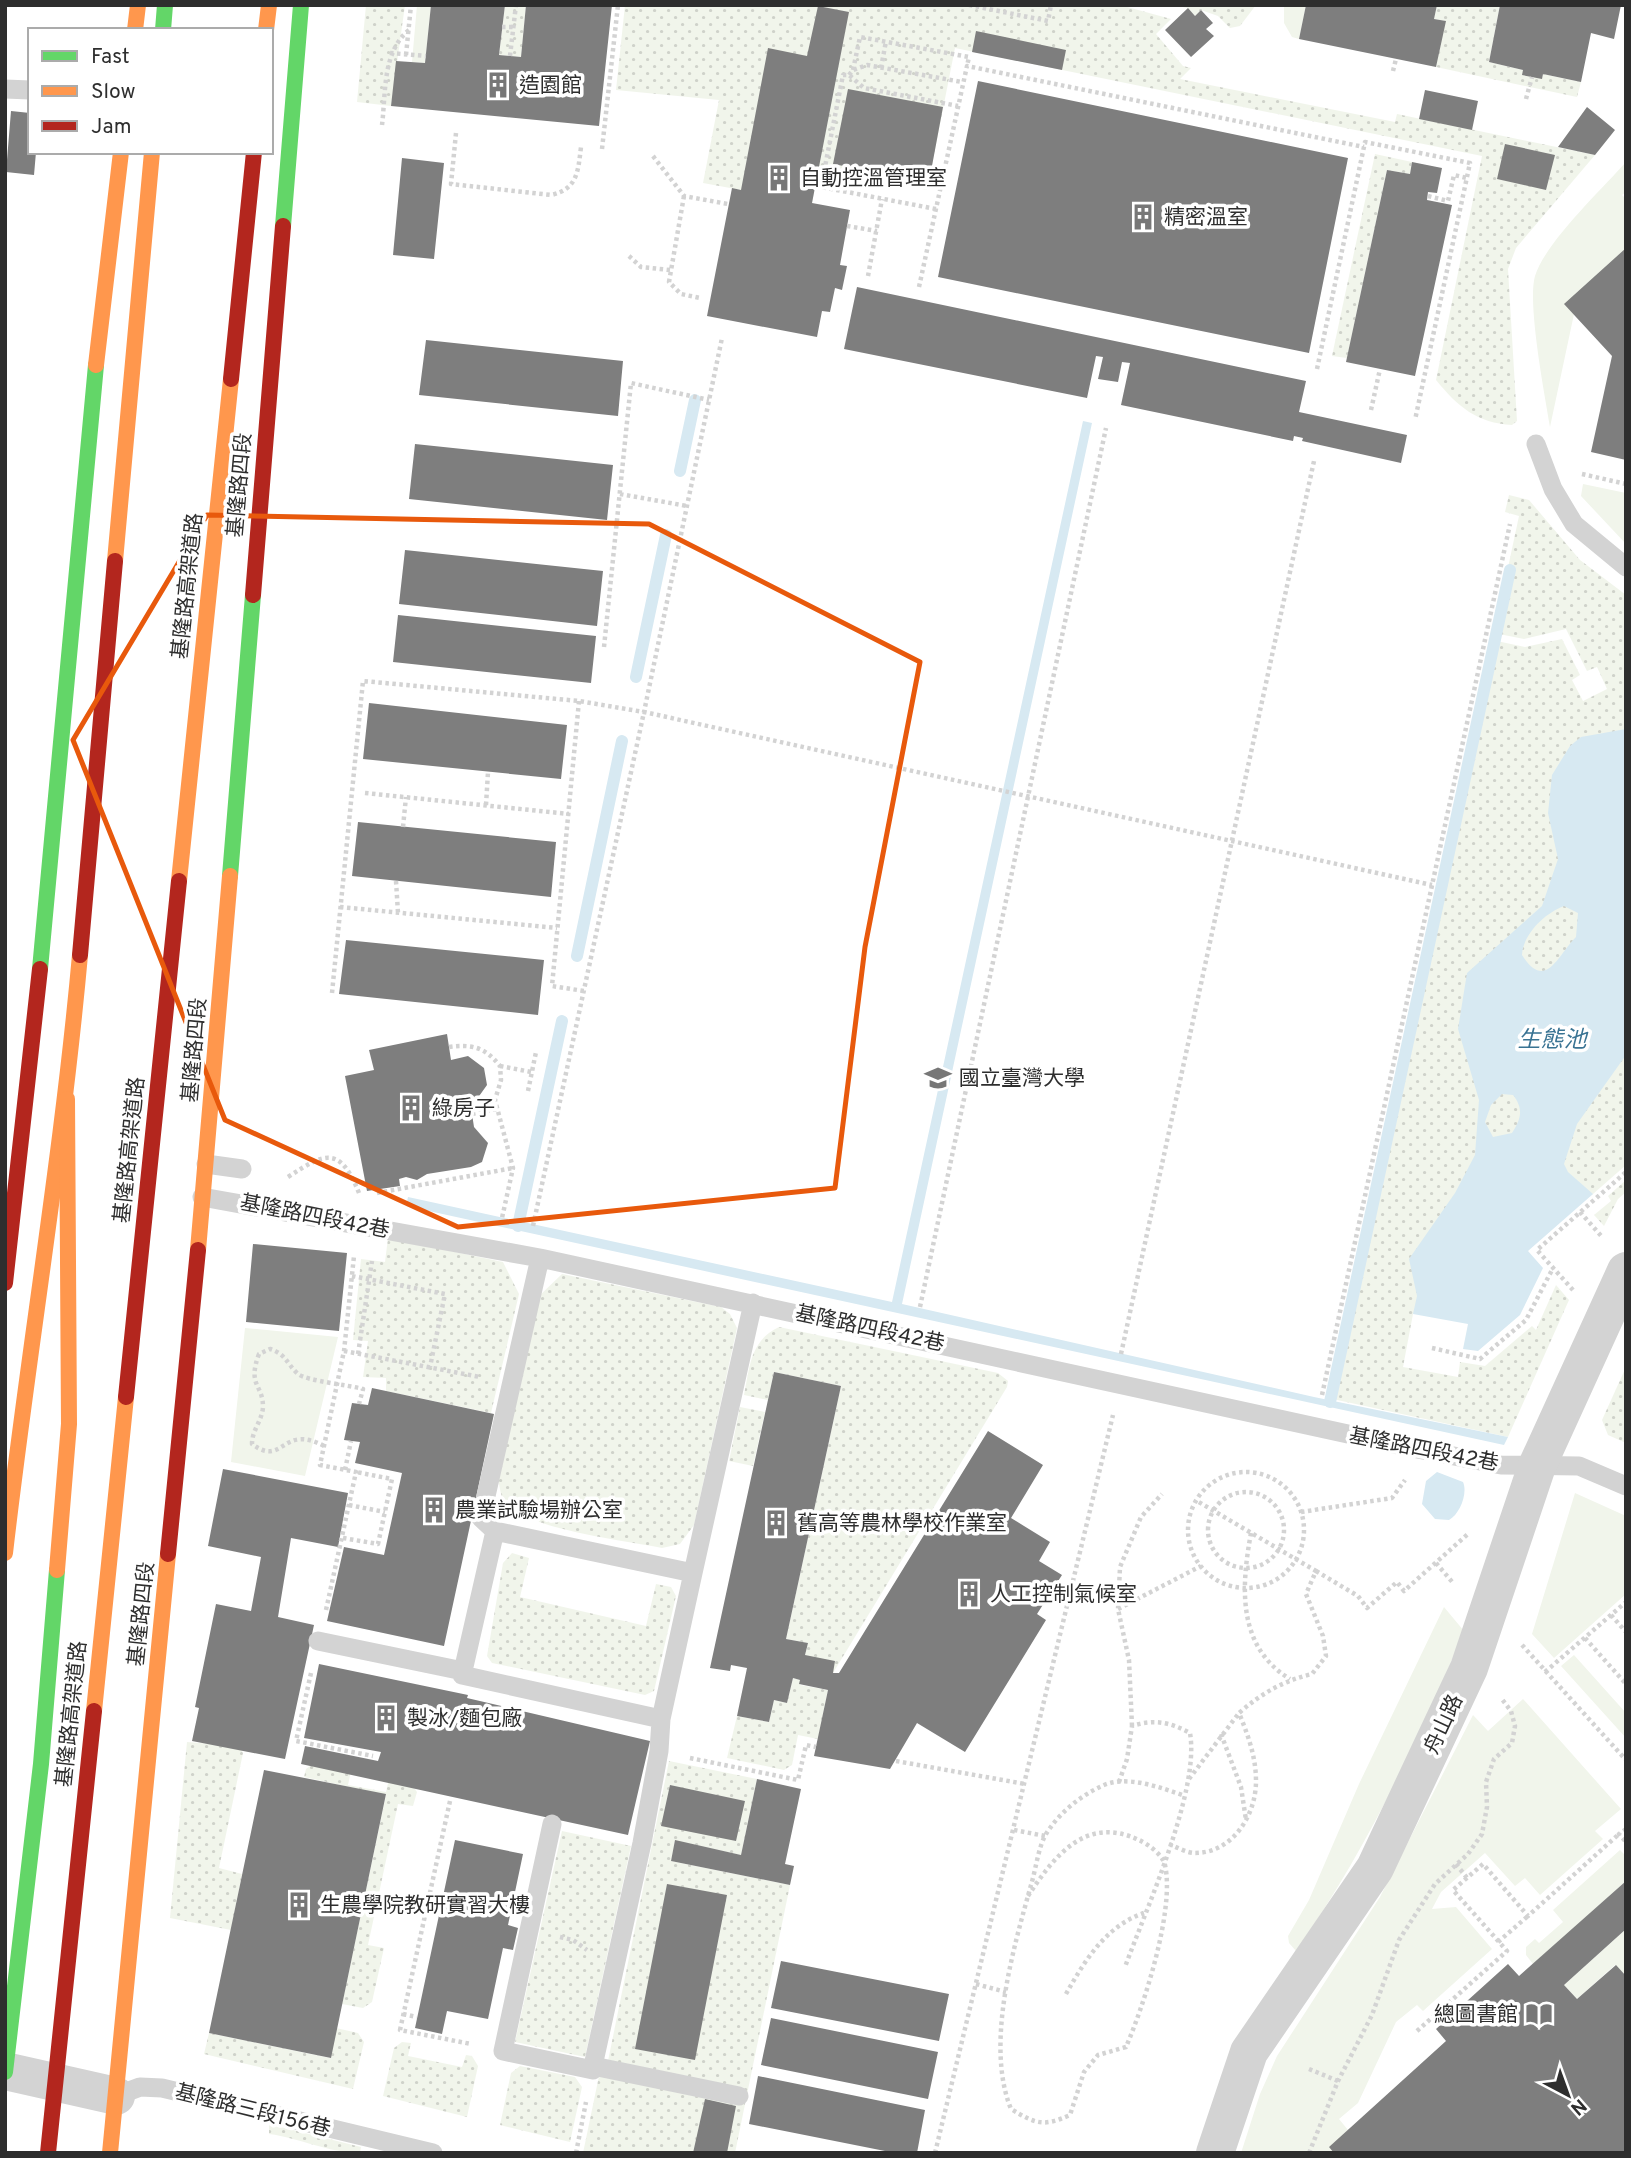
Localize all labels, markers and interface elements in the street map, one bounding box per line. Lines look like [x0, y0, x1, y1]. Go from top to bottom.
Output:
legend [28, 28, 273, 154]
text: Fast [91, 44, 130, 71]
building icon: 造園館 [483, 70, 513, 100]
place label: 造園館 [519, 73, 582, 100]
text: Slow [91, 79, 136, 106]
text: Jam [91, 114, 132, 141]
building icon: 自動控溫管理室 [764, 163, 794, 193]
place label: 自動控溫管理室 [800, 166, 947, 193]
building icon: 精密溫室 [1128, 202, 1158, 232]
place label: 精密溫室 [1164, 205, 1248, 232]
street label: 基隆路四段 [222, 432, 259, 539]
street label: 基隆路高架道路 [167, 512, 210, 661]
street label: 基隆路四段 [177, 997, 214, 1104]
water label: 生態池 [1518, 1027, 1589, 1056]
school or university icon: 國立臺灣大學 [923, 1063, 953, 1093]
place label: 國立臺灣大學 [959, 1066, 1085, 1093]
street label: 基隆路高架道路 [109, 1076, 152, 1225]
building icon: 綠房子 [396, 1093, 426, 1123]
place label: 綠房子 [432, 1096, 495, 1123]
street label: 基隆路四段42巷 [238, 1190, 392, 1245]
street label: 基隆路四段42巷 [793, 1300, 947, 1358]
street label: 基隆路四段42巷 [1347, 1423, 1501, 1478]
building icon: 農業試驗場辦公室 [419, 1495, 449, 1525]
place label: 農業試驗場辦公室 [455, 1498, 623, 1525]
building icon: 舊高等農林學校作業室 [761, 1508, 791, 1538]
place label: 舊高等農林學校作業室 [797, 1511, 1007, 1538]
street label: 基隆路四段 [124, 1561, 161, 1668]
building icon: 人工控制氣候室 [954, 1579, 984, 1609]
place label: 人工控制氣候室 [990, 1582, 1137, 1609]
street label: 基隆路高架道路 [51, 1640, 94, 1789]
street label: 舟山路 [1419, 1690, 1470, 1759]
building icon: 製冰/麵包廠 [371, 1703, 401, 1733]
place label: 製冰/麵包廠 [407, 1706, 522, 1733]
building icon: 生農學院教研實習大樓 [284, 1890, 314, 1920]
place label: 生農學院教研實習大樓 [320, 1893, 530, 1920]
library icon: 總圖書館 [1524, 1999, 1554, 2029]
place label: 總圖書館 [1434, 2002, 1518, 2029]
north arrow [1533, 2060, 1603, 2130]
street label: 基隆路三段156巷 [172, 2079, 333, 2144]
text: N [1565, 2093, 1591, 2120]

